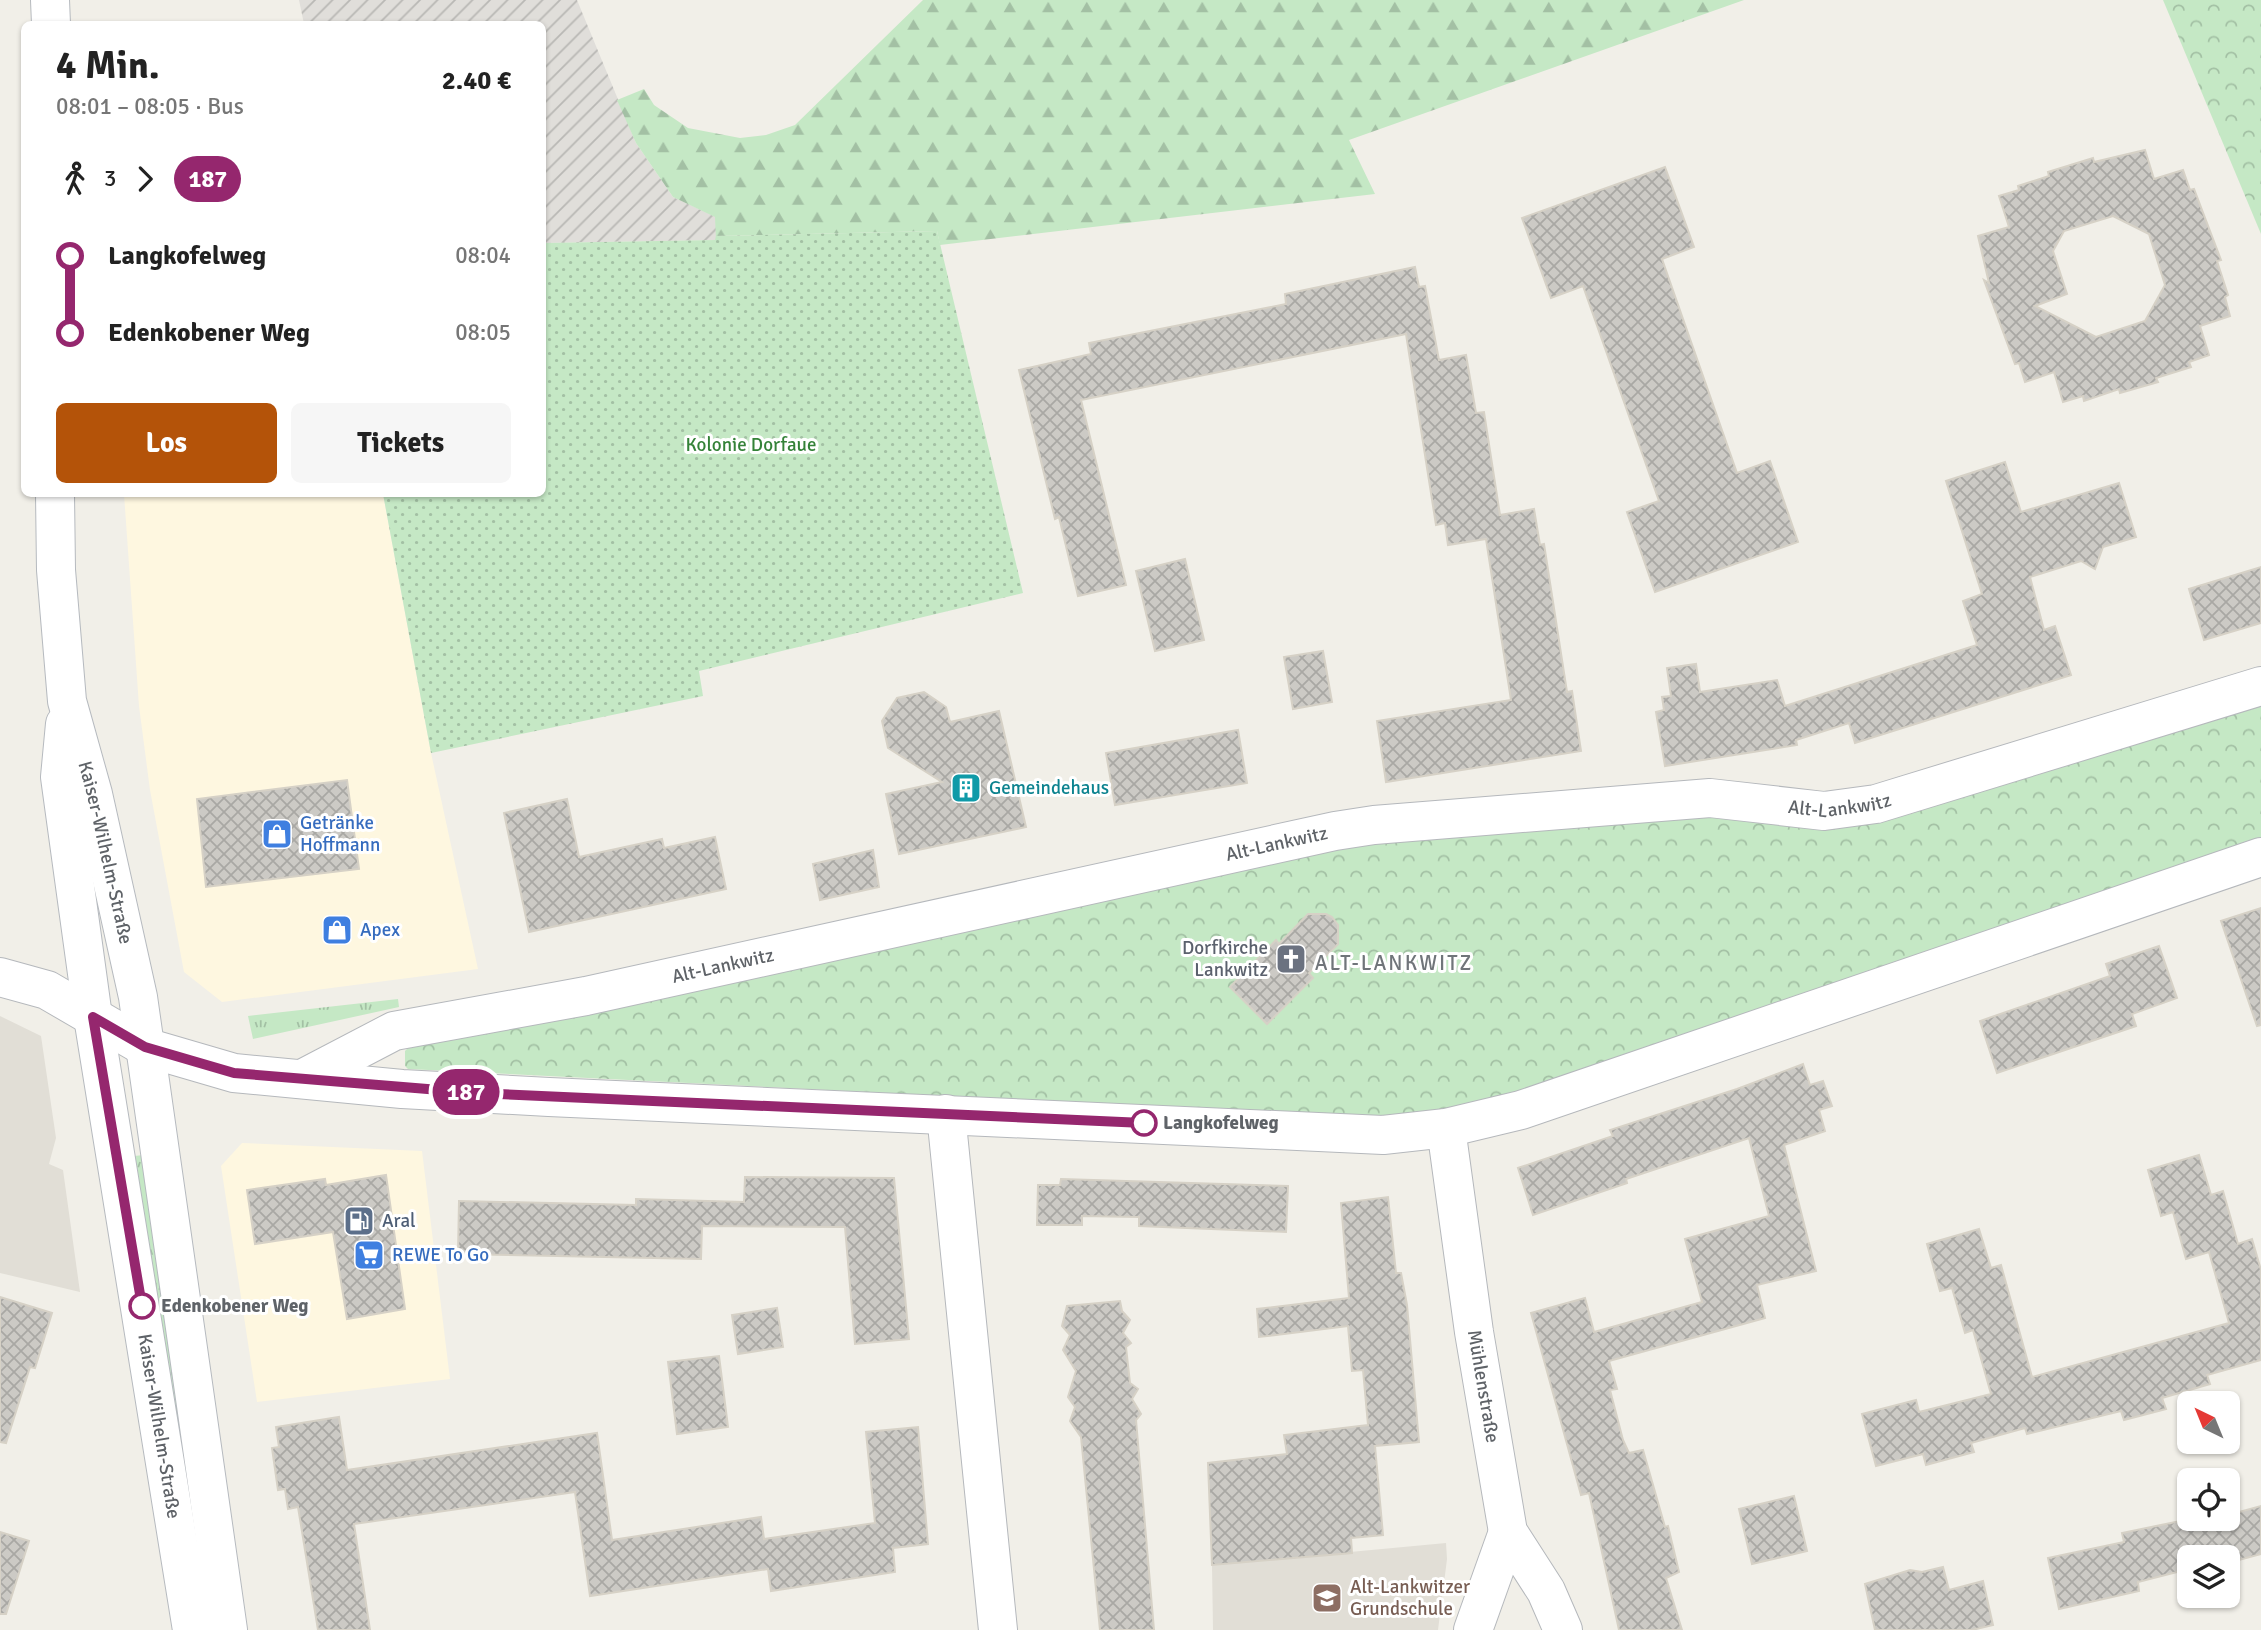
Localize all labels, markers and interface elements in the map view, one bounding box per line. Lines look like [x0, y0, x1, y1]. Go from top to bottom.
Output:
text: 4 Min. [56, 42, 160, 89]
text: 2.40 € [442, 65, 511, 97]
text: 08:01 – 08:05 · Bus [56, 92, 244, 121]
icon: walk [56, 160, 94, 198]
icon: forward [126, 160, 164, 198]
text: 3 [104, 164, 116, 193]
text: 187 [188, 164, 227, 194]
text: Langkofelweg [108, 240, 266, 272]
text: 08:04 [455, 241, 511, 270]
text: Edenkobener Weg [108, 317, 310, 349]
text: 08:05 [455, 318, 511, 347]
button: Los [56, 403, 277, 483]
button: Tickets [291, 403, 511, 483]
park label: Kolonie Dorfaue [686, 433, 816, 457]
street label: Kaiser-Wilhelm-Straße [72, 758, 138, 946]
building icon: Gemeindehaus [949, 771, 983, 805]
place label: Gemeindehaus [989, 776, 1109, 800]
street label: Alt-Lankwitz [1787, 788, 1894, 823]
place label: Getränke Hoffmann [300, 811, 380, 857]
shop icon: Getränke Hoffmann [260, 817, 294, 851]
street label: Alt-Lankwitz [1223, 821, 1330, 867]
shop icon: Apex [320, 913, 354, 947]
place label: Apex [360, 918, 400, 942]
place label: Dorfkirche Lankwitz [1182, 936, 1268, 982]
church icon: Dorfkirche Lankwitz [1274, 942, 1308, 976]
street label: Alt-Lankwitz [670, 943, 776, 989]
district label: ALT-LANKWITZ [1315, 950, 1473, 976]
line badge: 187 [426, 1069, 506, 1115]
text: 187 [447, 1077, 485, 1107]
marker: Langkofelweg [1131, 1110, 1157, 1136]
place label: Langkofelweg [1163, 1111, 1279, 1135]
fuel station icon: Aral [342, 1204, 376, 1238]
place label: Aral [382, 1209, 416, 1233]
supermarket icon: REWE To Go [352, 1238, 386, 1272]
place label: REWE To Go [392, 1243, 489, 1267]
marker: Edenkobener Weg [129, 1293, 155, 1319]
place label: Edenkobener Weg [161, 1294, 309, 1318]
street label: Mühlenstraße [1462, 1328, 1505, 1445]
street label: Kaiser-Wilhelm-Straße [132, 1332, 186, 1520]
north arrow [2177, 1391, 2240, 1454]
map controls [2177, 1391, 2240, 1608]
button: locate [2177, 1468, 2240, 1531]
button: layers [2177, 1545, 2240, 1608]
place label: Alt-Lankwitzer Grundschule [1350, 1575, 1470, 1621]
school or university icon: Alt-Lankwitzer Grundschule [1310, 1581, 1344, 1615]

